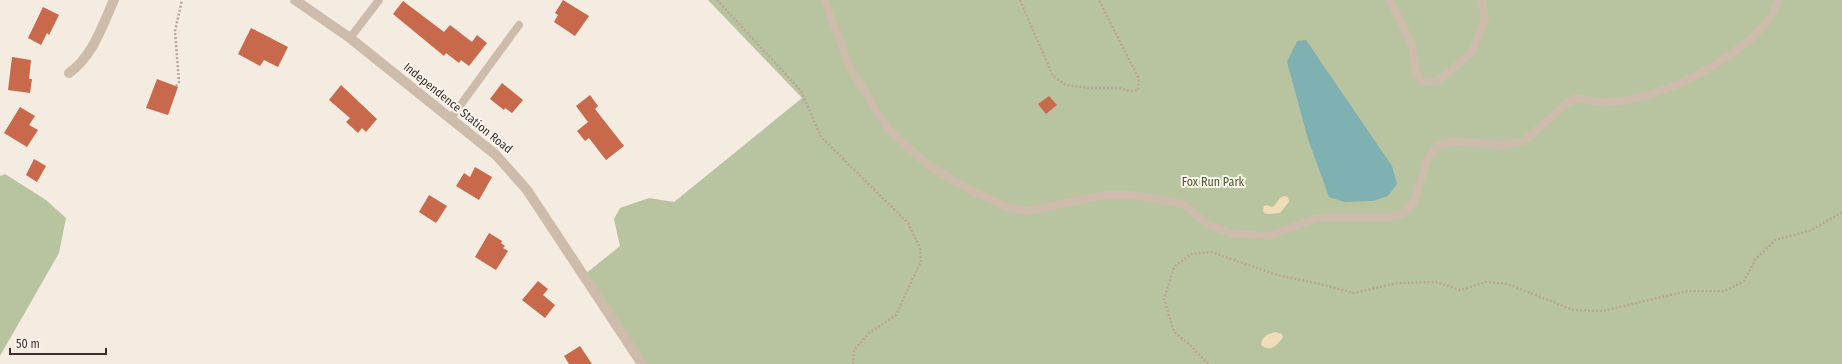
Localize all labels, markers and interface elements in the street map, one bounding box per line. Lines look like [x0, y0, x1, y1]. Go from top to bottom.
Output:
street label: Independence Station Road [401, 60, 515, 156]
park label: Fox Run Park [1182, 175, 1245, 189]
scale bar [10, 330, 106, 356]
text: 50 m [16, 337, 40, 351]

